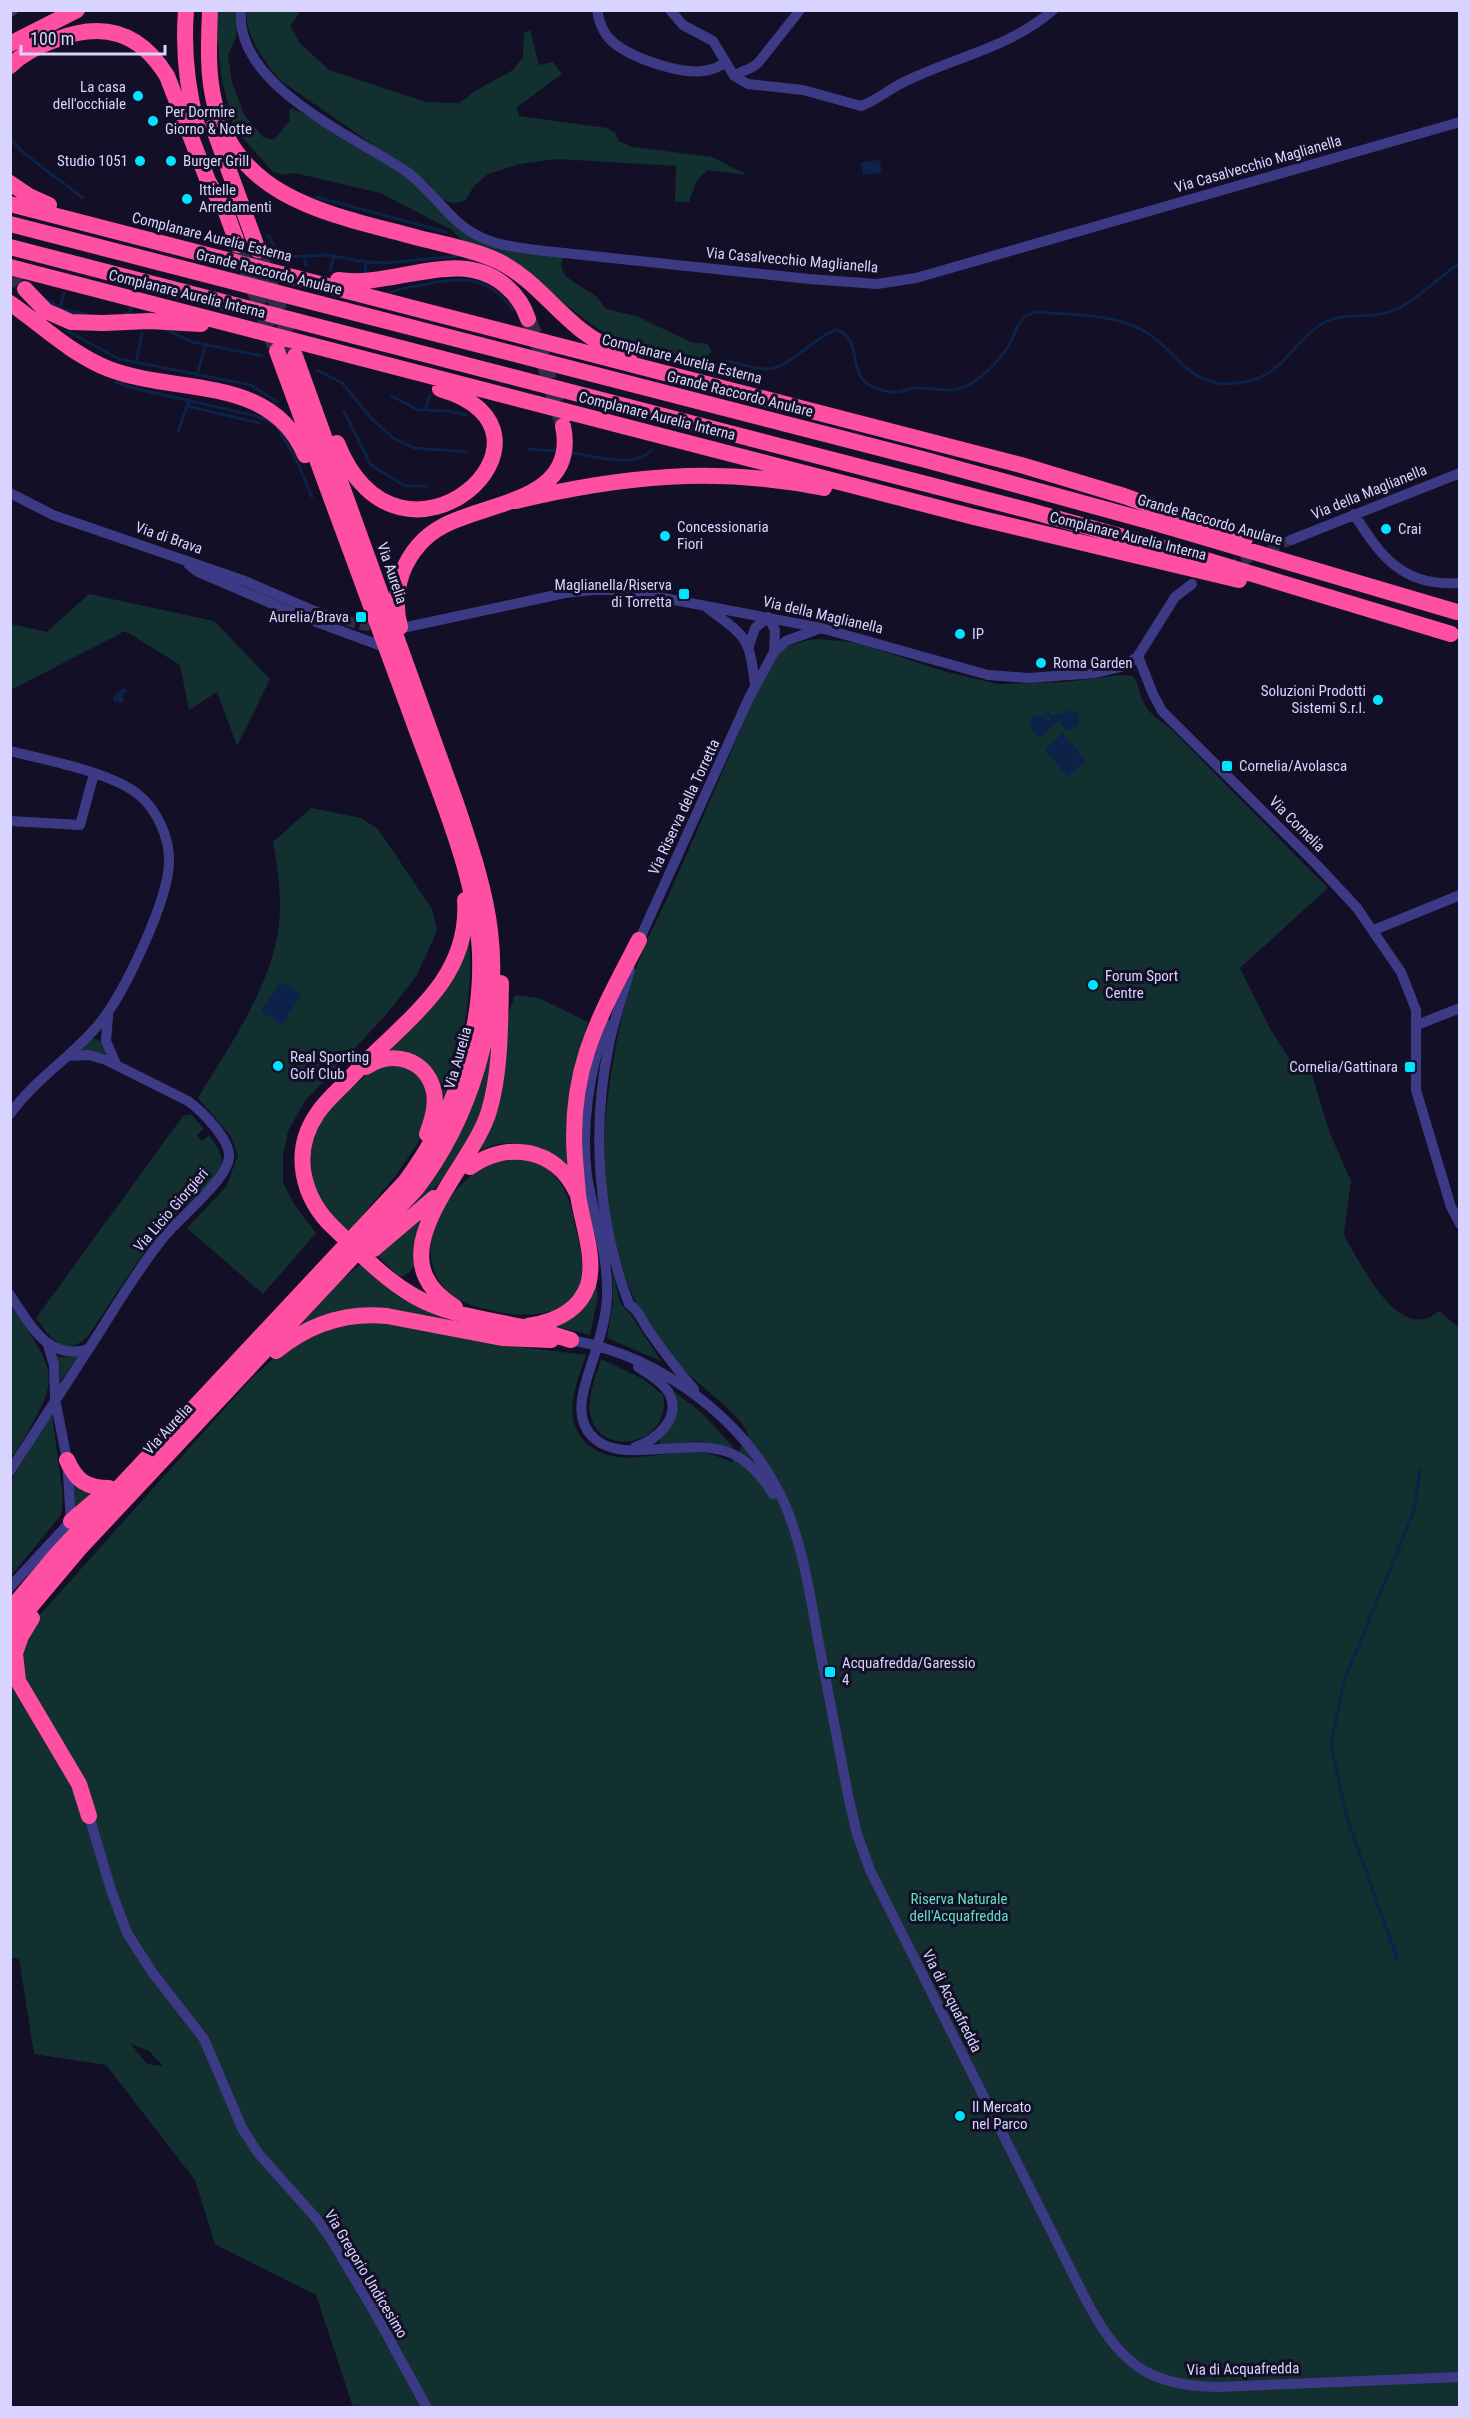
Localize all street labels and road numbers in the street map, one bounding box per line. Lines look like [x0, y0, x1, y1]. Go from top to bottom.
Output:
street label: Via Casalvecchio Maglianella [1172, 132, 1344, 196]
street label: Complanare Aurelia Esterna [130, 208, 294, 266]
street label: Via Casalvecchio Maglianella [705, 244, 879, 276]
street label: Grande Raccordo Anulare [194, 245, 344, 299]
street label: Complanare Aurelia Interna [107, 266, 267, 322]
street label: Complanare Aurelia Esterna [600, 330, 764, 388]
street label: Grande Raccordo Anulare [665, 367, 815, 421]
street label: Complanare Aurelia Interna [577, 388, 737, 444]
street label: Via della Maglianella [1309, 461, 1429, 523]
street label: Grande Raccordo Anulare [1135, 491, 1285, 549]
street label: Complanare Aurelia Interna [1048, 508, 1208, 564]
street label: Via di Brava [133, 518, 205, 558]
street label: Via Aurelia [373, 540, 411, 606]
street label: Via della Maglianella [761, 592, 885, 638]
street label: Via Riserva della Torretta [645, 736, 723, 878]
street label: Via Cornelia [1265, 792, 1329, 856]
street label: Via Aurelia [441, 1025, 475, 1091]
street label: Via Licio Giorgieri [130, 1165, 212, 1255]
street label: Via Aurelia [140, 1400, 196, 1458]
street label: Via di Acquafredda [918, 1947, 986, 2055]
street label: Via Gregorio Undicesimo [321, 2207, 411, 2341]
street label: Via di Acquafredda [1187, 2359, 1299, 2379]

